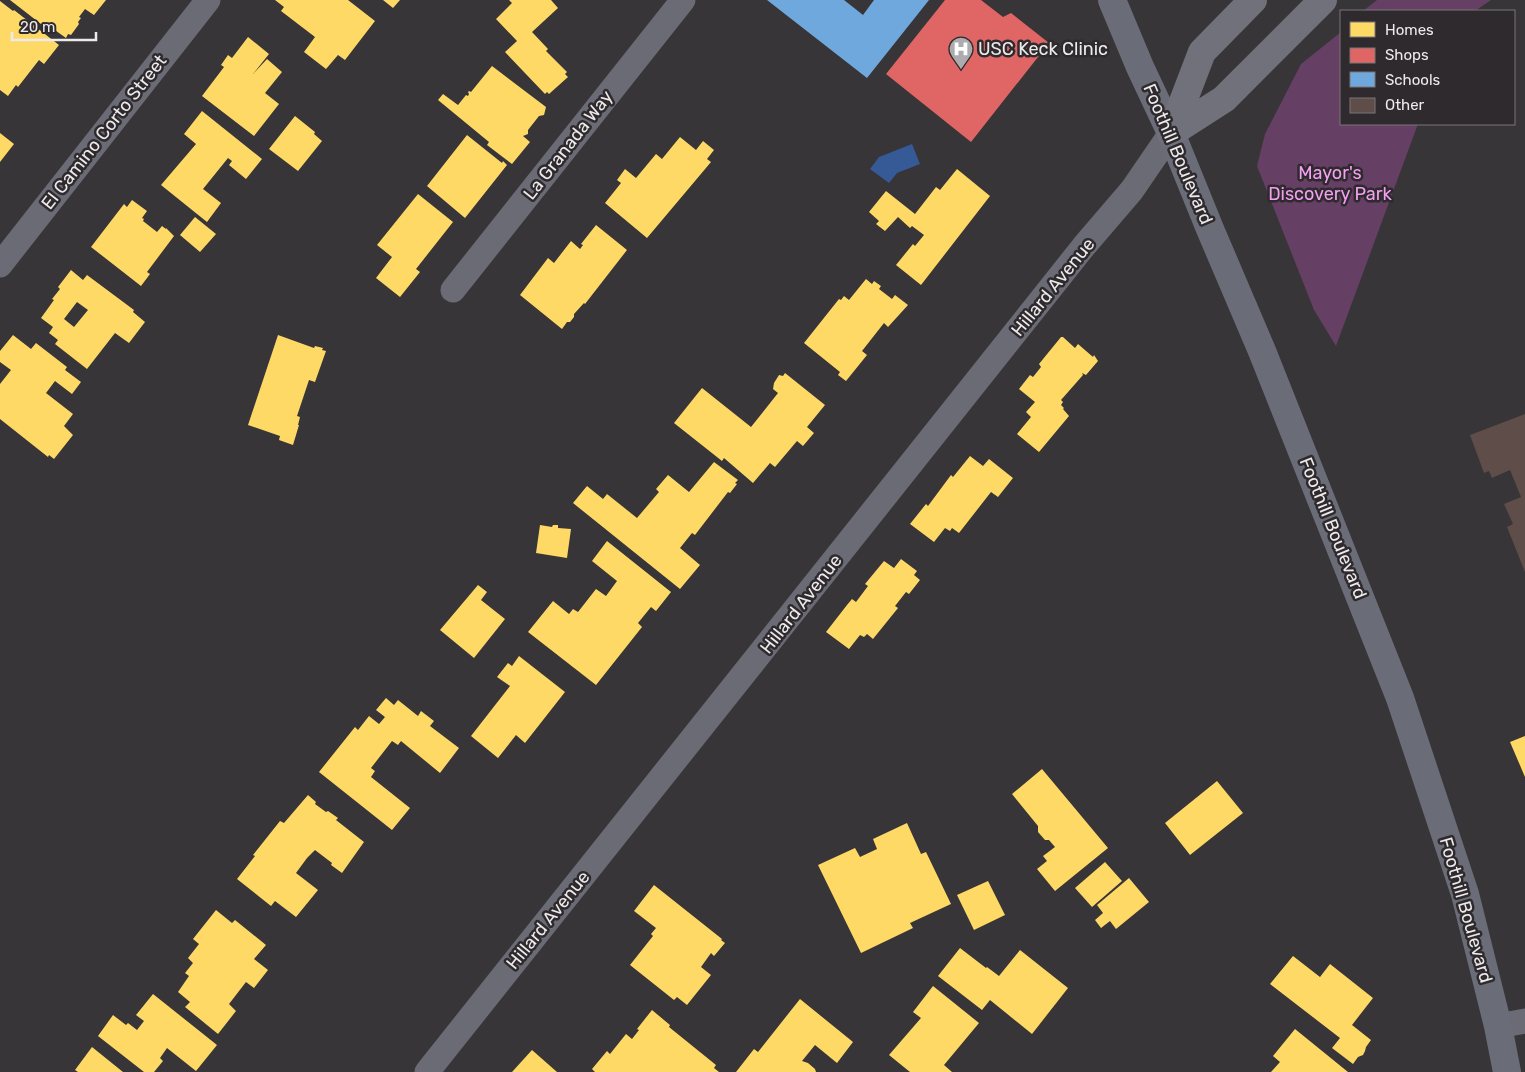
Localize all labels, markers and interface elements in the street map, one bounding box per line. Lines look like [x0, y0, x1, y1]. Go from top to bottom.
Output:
scale bar [12, 10, 96, 42]
legend [1340, 10, 1515, 125]
text: 20 m [20, 18, 55, 36]
text: Homes [1385, 21, 1434, 39]
hospital icon: USC Keck Clinic [948, 36, 974, 70]
place label: USC Keck Clinic [978, 38, 1108, 60]
text: Shops [1385, 46, 1429, 64]
street label: El Camino Corto Street [37, 50, 171, 214]
text: Schools [1385, 71, 1441, 89]
street label: Foothill Boulevard [1138, 80, 1218, 228]
street label: La Granada Way [518, 86, 618, 204]
text: Other [1385, 96, 1425, 114]
park label: Mayor's Discovery Park [1268, 162, 1393, 205]
street label: Hillard Avenue [1007, 233, 1099, 341]
street label: Foothill Boulevard [1295, 454, 1371, 602]
street label: Hillard Avenue [755, 550, 847, 658]
street label: Foothill Boulevard [1435, 835, 1497, 985]
street label: Hillard Avenue [502, 866, 594, 974]

